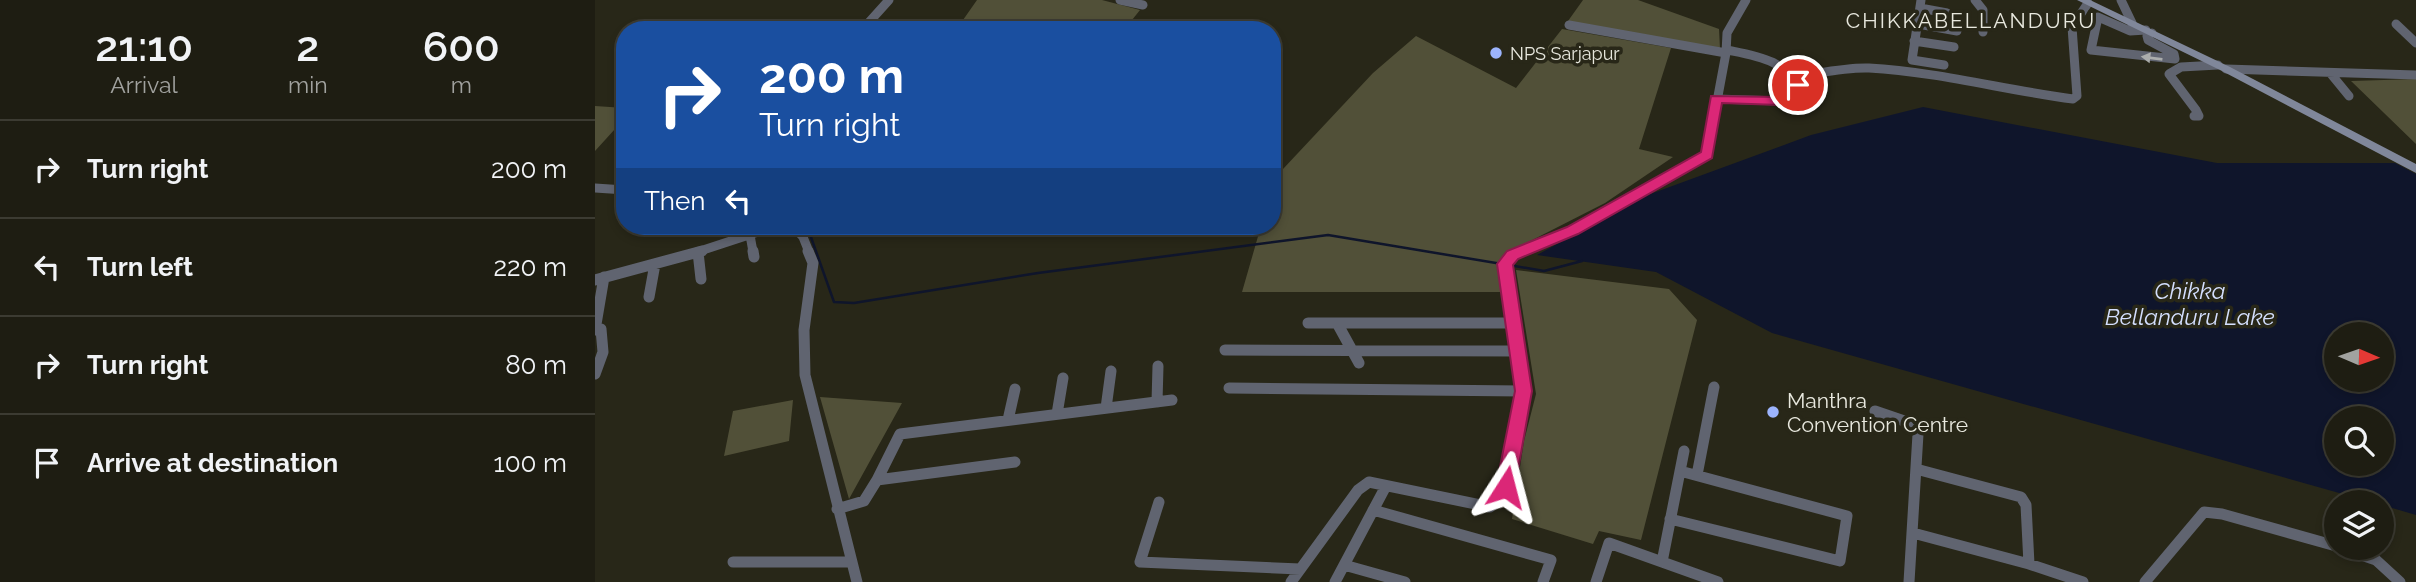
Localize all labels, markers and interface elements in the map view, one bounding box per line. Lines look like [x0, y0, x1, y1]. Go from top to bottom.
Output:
district label: CHIKKABELLANDURU [1846, 8, 2096, 33]
text: 21:10 [95, 22, 193, 71]
text: 2 [296, 22, 319, 71]
text: 600 [423, 22, 500, 71]
place label: NPS Sarjapur [1510, 43, 1620, 64]
marker: NPS Sarjapur [1488, 45, 1504, 61]
text: 200 m [759, 47, 904, 104]
icon: right [644, 49, 735, 140]
one-way arrow [2141, 53, 2163, 64]
pin [1768, 55, 1828, 115]
icon: arrive [1779, 66, 1817, 104]
text: Arrival [110, 71, 178, 98]
text: min [288, 71, 328, 98]
text: m [451, 71, 472, 98]
text: Turn right [759, 106, 900, 143]
icon: right [28, 150, 66, 188]
text: Turn right [87, 154, 208, 184]
text: 200 m [491, 154, 567, 184]
icon: left [719, 182, 757, 220]
text: Then [644, 186, 705, 216]
icon: left [28, 248, 66, 286]
text: Turn left [87, 252, 193, 282]
text: 220 m [493, 252, 567, 282]
water label: Chikka Bellanduru Lake [2105, 277, 2275, 330]
north arrow [2324, 322, 2394, 392]
map controls [2324, 322, 2394, 560]
icon: right [28, 346, 66, 384]
text: Turn right [87, 350, 208, 380]
text: 80 m [505, 350, 567, 380]
place label: Manthra Convention Centre [1787, 388, 1968, 437]
marker: Manthra Convention Centre [1765, 404, 1781, 420]
button: search [2324, 406, 2394, 476]
icon: arrive [28, 444, 66, 482]
text: Arrive at destination [87, 448, 338, 478]
text: 100 m [494, 448, 567, 478]
position arrow [1469, 450, 1543, 524]
button: layers [2324, 490, 2394, 560]

